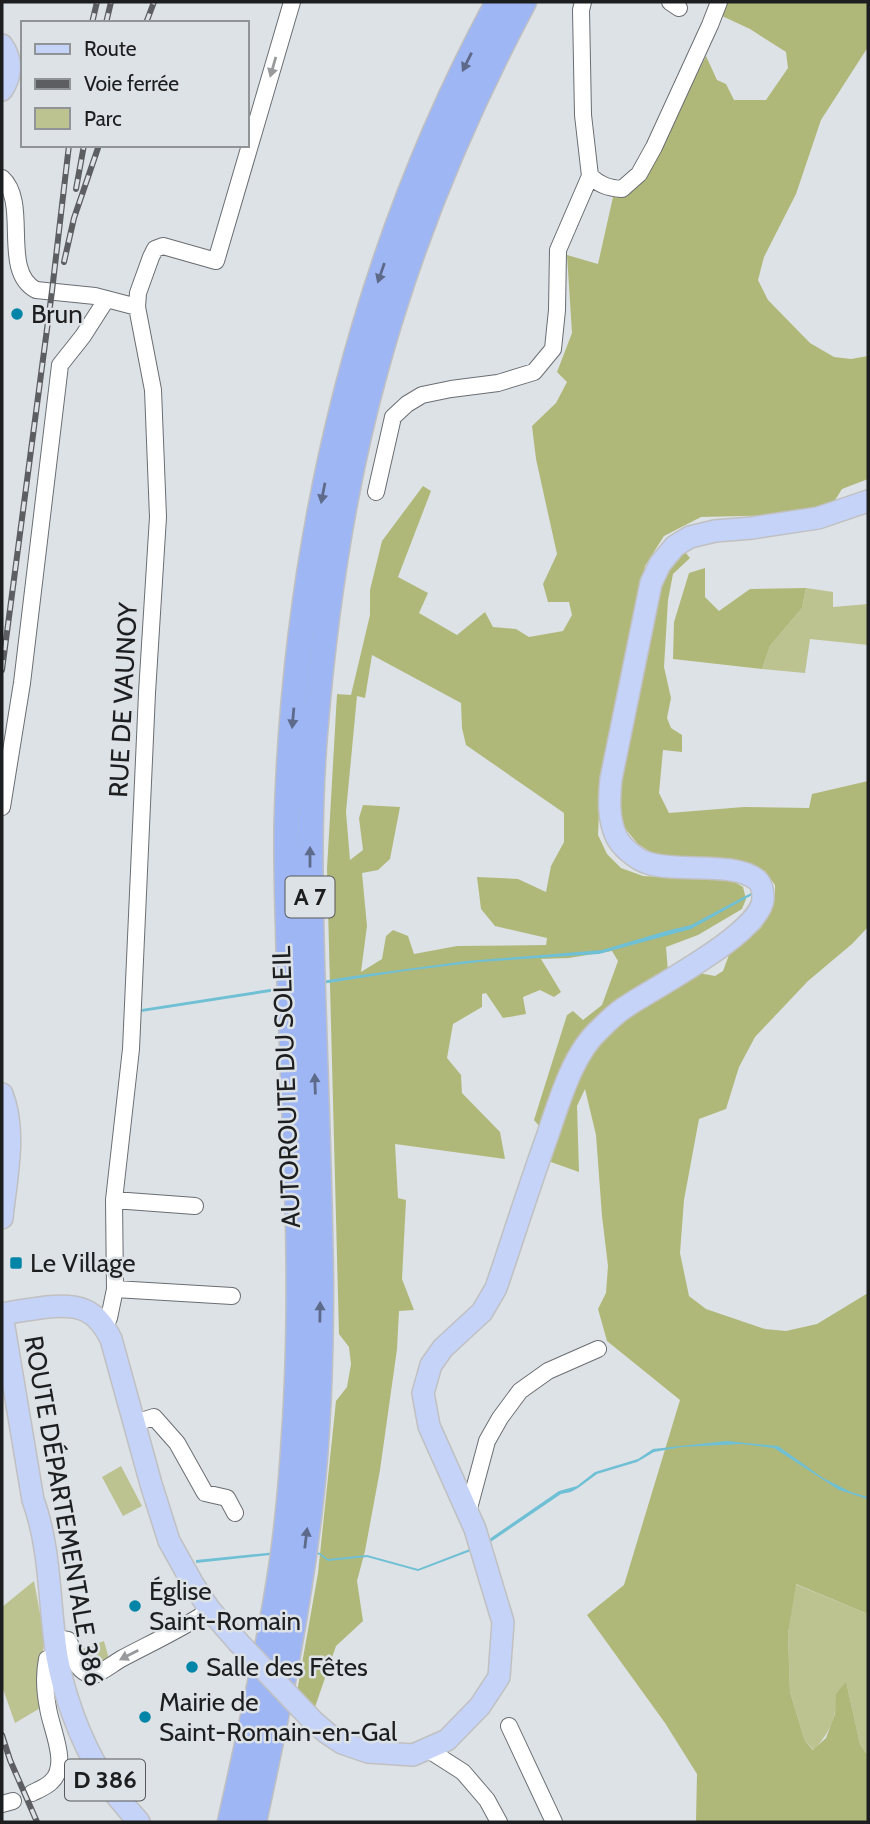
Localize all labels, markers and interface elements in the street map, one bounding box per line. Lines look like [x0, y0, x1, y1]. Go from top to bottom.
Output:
legend [21, 21, 248, 147]
text: Route [84, 36, 137, 61]
one-way arrow [461, 52, 472, 72]
one-way arrow [267, 57, 277, 78]
text: Voie ferrée [84, 71, 179, 96]
text: Parc [84, 106, 122, 131]
one-way arrow [375, 263, 386, 284]
place label: Brun [31, 298, 83, 330]
marker: Brun [9, 306, 25, 322]
one-way arrow [318, 482, 329, 504]
street label: RUE DE VAUNOY [102, 601, 144, 798]
one-way arrow [287, 707, 298, 729]
one-way arrow [304, 845, 316, 867]
road number: A 7 [286, 876, 334, 917]
street label: AUTOROUTE DU SOLEIL [265, 945, 307, 1229]
one-way arrow [310, 1073, 321, 1095]
place label: Le Village [30, 1247, 135, 1279]
marker: Le Village [8, 1255, 24, 1271]
one-way arrow [315, 1300, 326, 1322]
street label: ROUTE DÉPARTEMENTALE 386 [17, 1333, 111, 1689]
one-way arrow [301, 1527, 312, 1549]
place label: Église Saint-Romain [149, 1575, 301, 1637]
marker: Église Saint-Romain [127, 1598, 143, 1614]
one-way arrow [119, 1649, 139, 1661]
place label: Salle des Fêtes [206, 1651, 368, 1683]
marker: Salle des Fêtes [184, 1659, 200, 1675]
place label: Mairie de Saint-Romain-en-Gal [159, 1686, 397, 1748]
marker: Mairie de Saint-Romain-en-Gal [137, 1709, 153, 1725]
road number: D 386 [65, 1760, 145, 1800]

